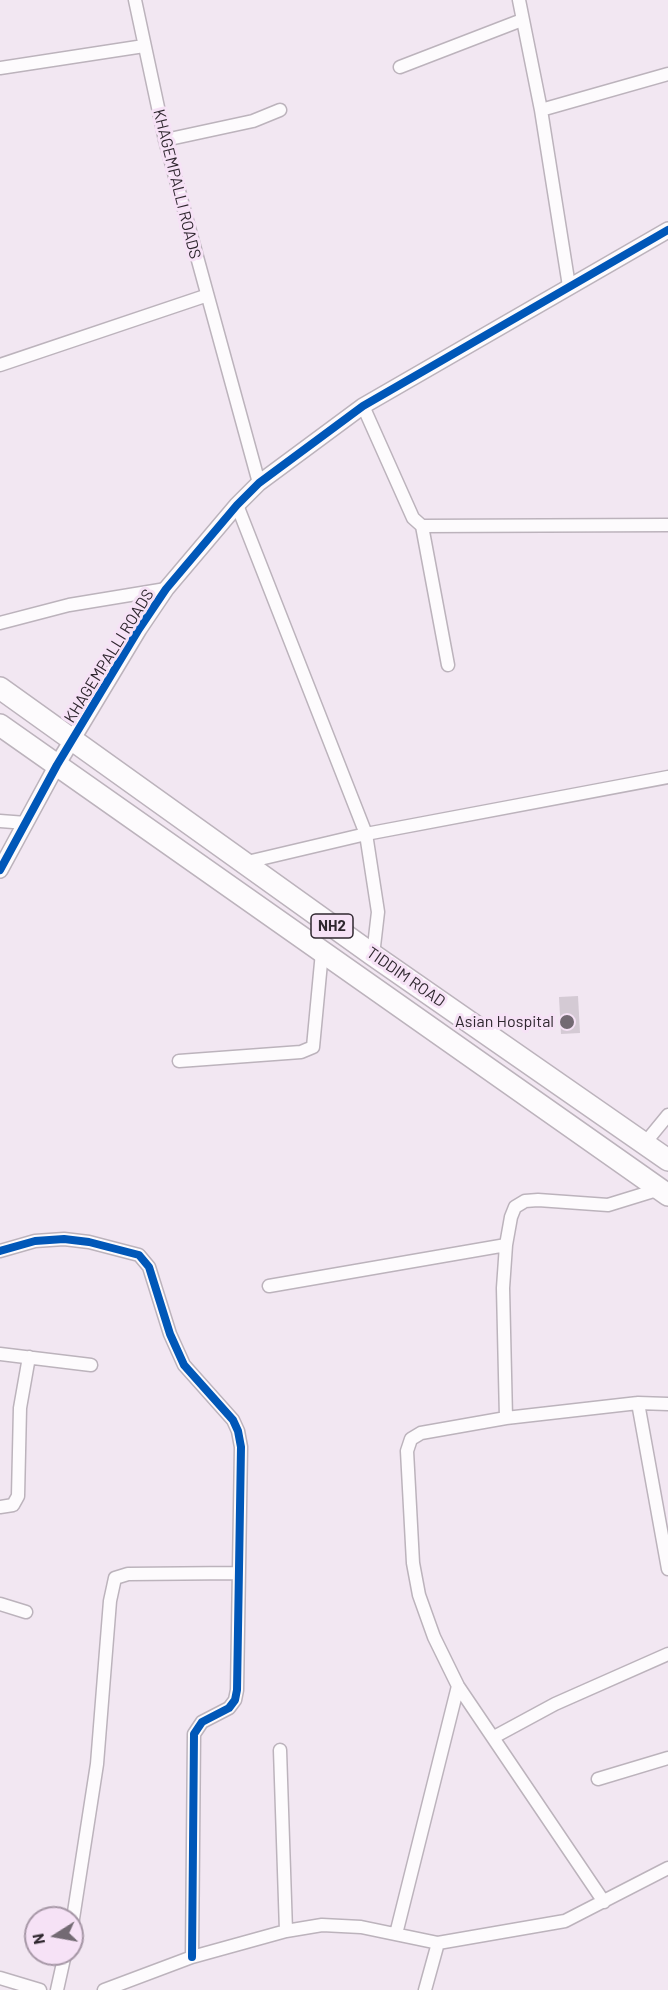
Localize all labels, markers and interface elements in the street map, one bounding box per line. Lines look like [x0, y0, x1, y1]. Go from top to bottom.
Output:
street label: KHAGEMPALLI ROADS [149, 107, 205, 261]
street label: KHAGEMPALLI ROADS [60, 586, 158, 726]
road number: NH2 [311, 914, 353, 938]
street label: TIDDIM ROAD [363, 943, 449, 1011]
place label: Asian Hospital [455, 1012, 554, 1032]
marker: Asian Hospital [558, 1013, 576, 1031]
north arrow [24, 1906, 84, 1966]
text: N [27, 1932, 48, 1946]

